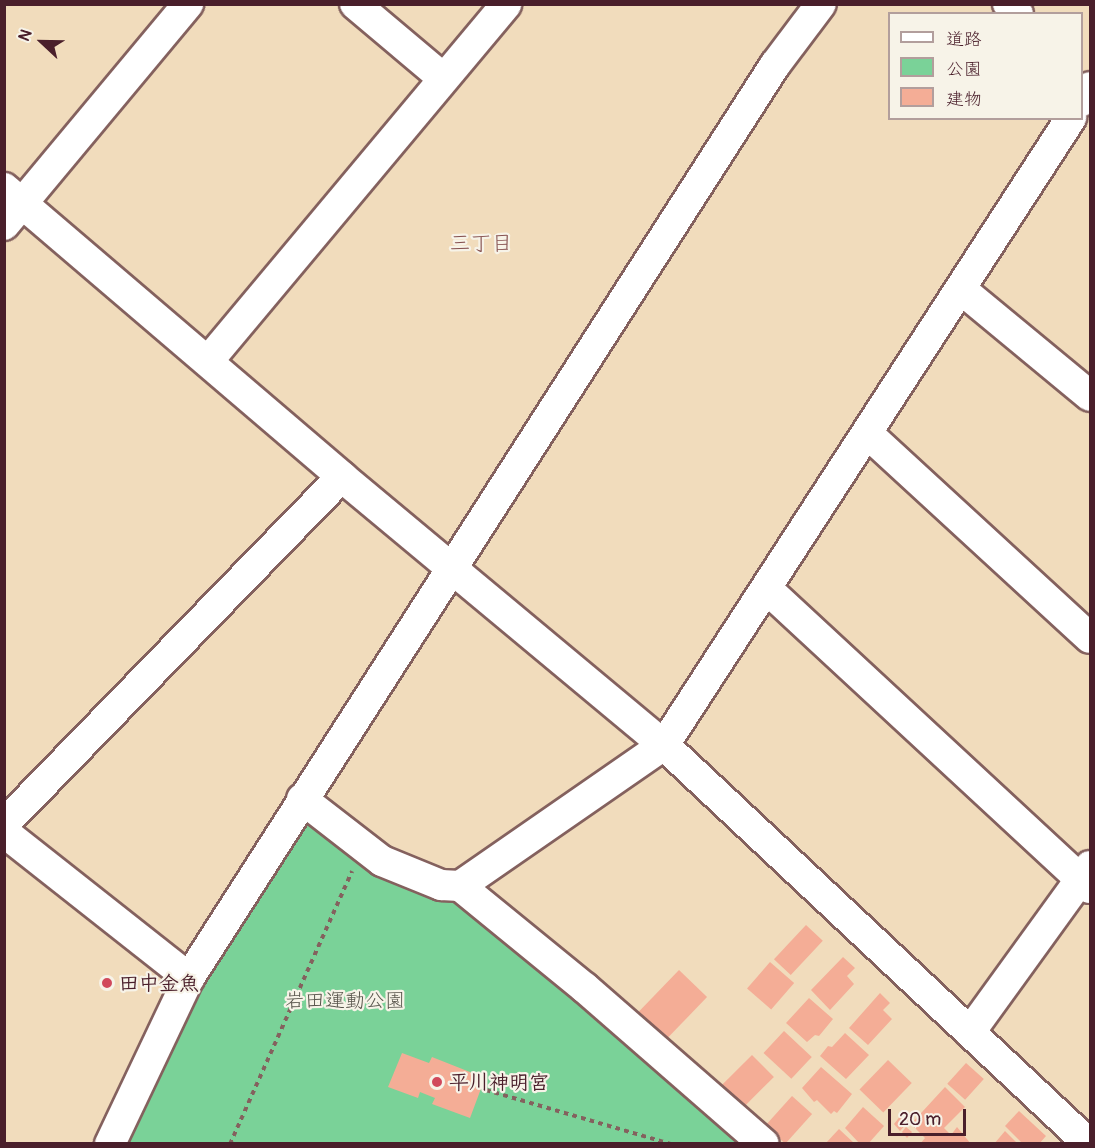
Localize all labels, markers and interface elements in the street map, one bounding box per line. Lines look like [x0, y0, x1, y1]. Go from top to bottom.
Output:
north arrow [12, 12, 72, 72]
legend [888, 12, 1083, 120]
text: N [14, 26, 37, 44]
text: 道路 [946, 28, 982, 51]
text: 公園 [946, 58, 982, 81]
text: 建物 [946, 88, 982, 111]
district label: 三丁目 [450, 231, 512, 257]
place label: 田中金魚 [119, 971, 199, 995]
marker: 田中金魚 [100, 976, 114, 990]
park label: 岩田運動公園 [285, 988, 405, 1012]
place label: 平川神明宮 [449, 1070, 549, 1094]
marker: 平川神明宮 [430, 1075, 444, 1089]
scale bar [891, 1097, 969, 1135]
text: 20 m [899, 1108, 941, 1131]

